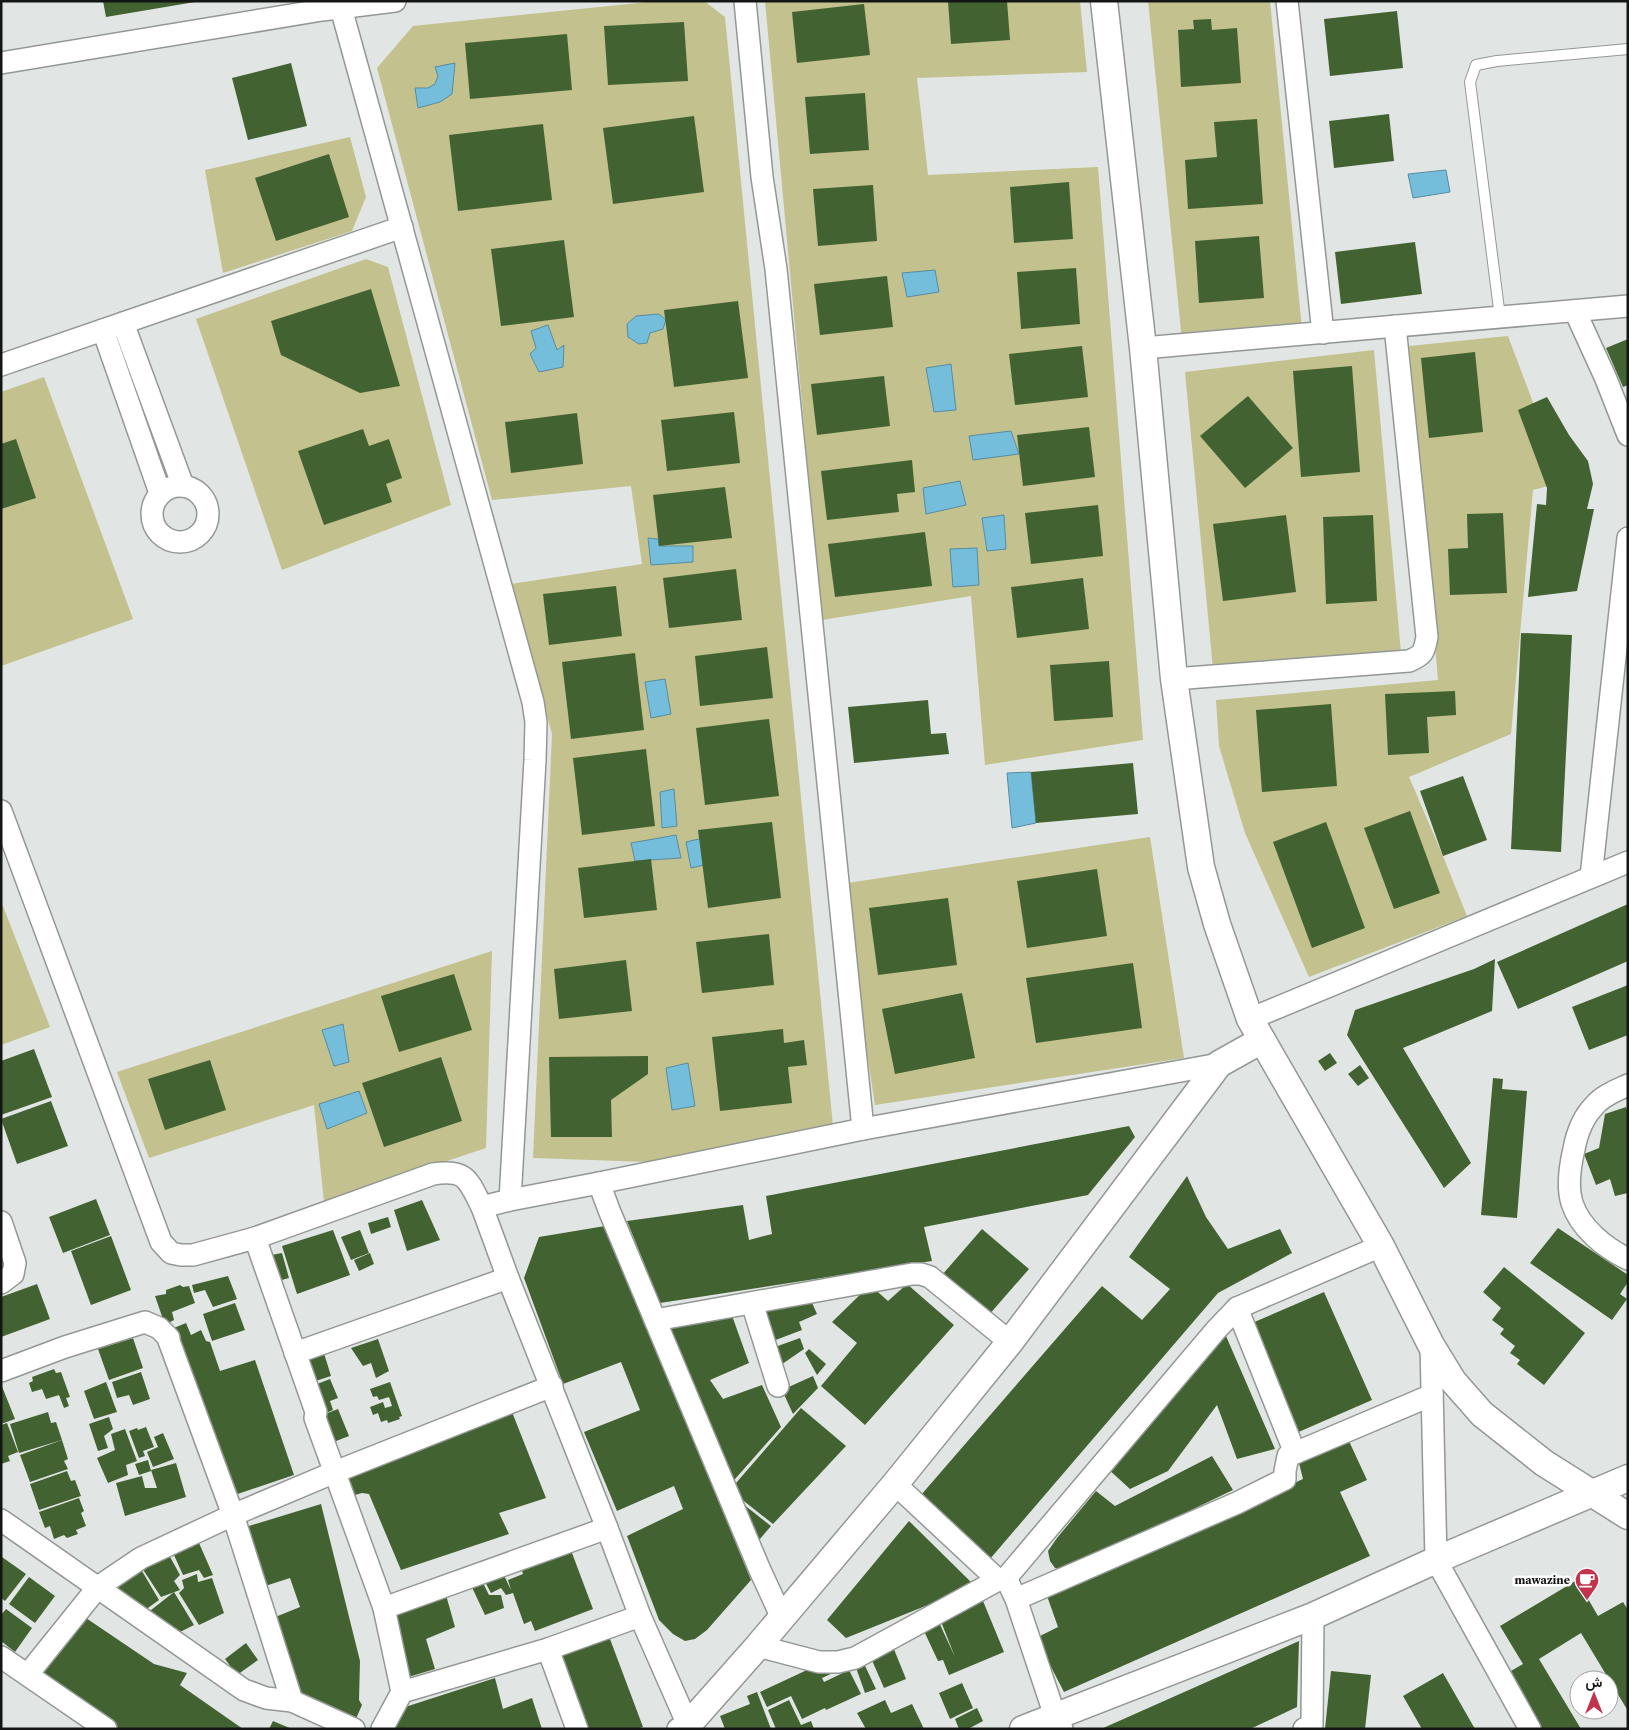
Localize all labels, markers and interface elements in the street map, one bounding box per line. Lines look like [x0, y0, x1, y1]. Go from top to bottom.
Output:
cafe icon: mawazine [1574, 1567, 1600, 1601]
place label: mawazine [1515, 1572, 1570, 1588]
north arrow [1569, 1670, 1619, 1720]
text: ش [1586, 1672, 1603, 1692]

